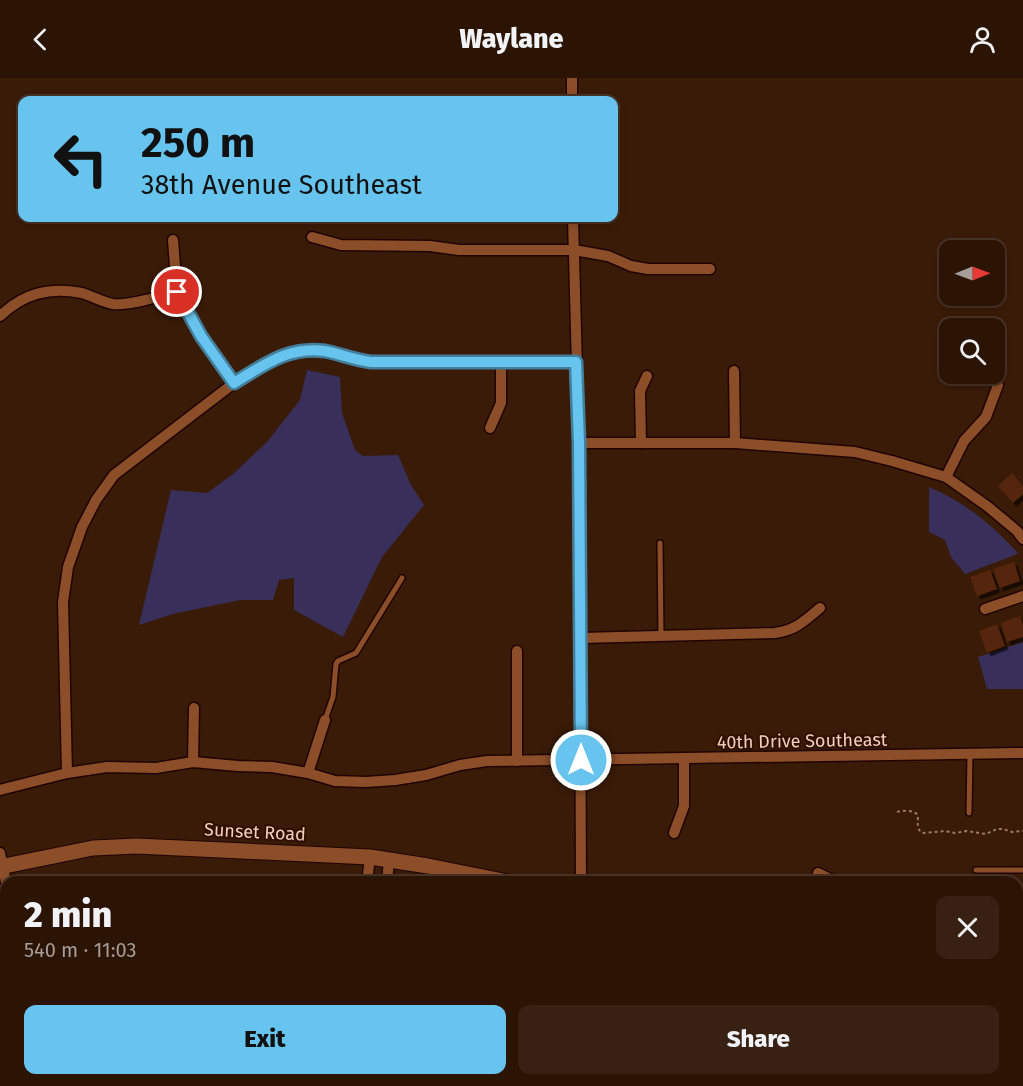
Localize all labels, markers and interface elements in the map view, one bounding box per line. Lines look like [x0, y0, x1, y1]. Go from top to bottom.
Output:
icon: back [24, 23, 57, 56]
text: Waylane [459, 23, 564, 55]
icon: person [966, 23, 999, 56]
text: 250 m [141, 118, 255, 168]
icon: left [42, 120, 120, 198]
text: 38th Avenue Southeast [141, 169, 422, 201]
north arrow [939, 240, 1005, 306]
map controls [939, 240, 1005, 384]
pin [151, 266, 202, 317]
icon: arrive [160, 275, 193, 308]
button: search [939, 318, 1005, 384]
position arrow [549, 728, 613, 792]
street label: 40th Drive Southeast [717, 729, 888, 753]
street label: Sunset Road [204, 818, 306, 846]
text: 2 min [24, 893, 112, 937]
button: close [936, 896, 999, 959]
text: 540 m · 11:03 [24, 938, 136, 962]
button: Exit [24, 1005, 506, 1074]
button: Share [518, 1005, 999, 1074]

